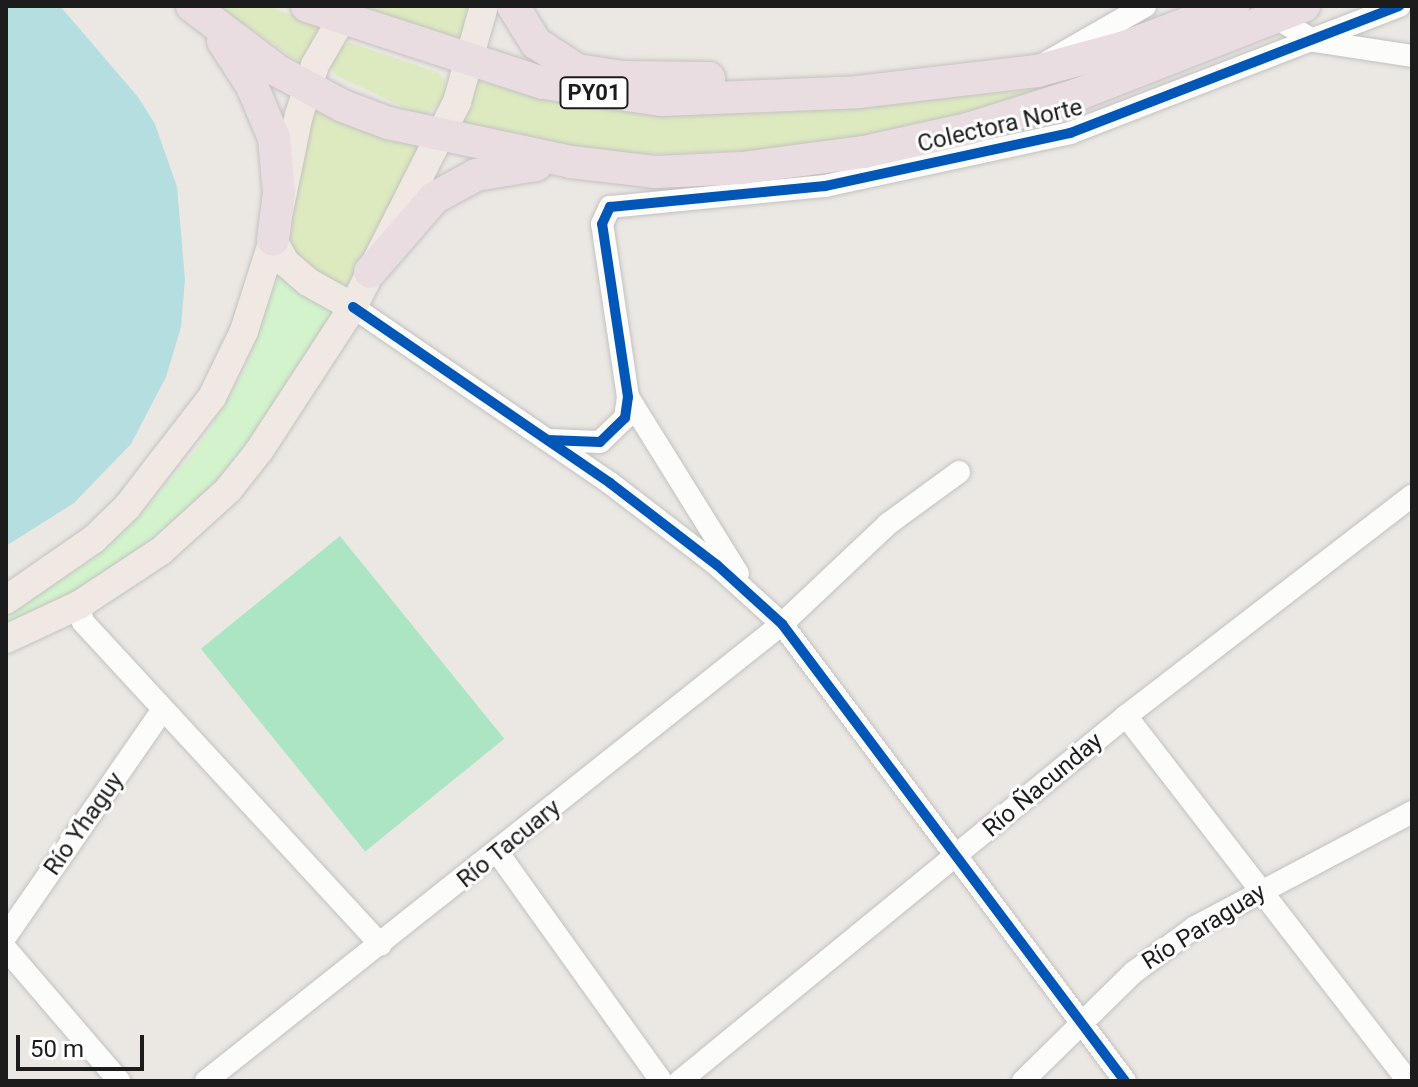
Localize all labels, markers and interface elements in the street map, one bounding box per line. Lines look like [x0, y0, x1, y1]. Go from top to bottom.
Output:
road number: PY01 [558, 75, 630, 111]
street label: Colectora Norte [915, 93, 1085, 159]
street label: Río Ñacunday [977, 727, 1109, 843]
street label: Río Yhaguy [38, 767, 130, 881]
street label: Río Tacuary [451, 793, 567, 895]
street label: Río Paraguay [1137, 878, 1271, 976]
scale bar [20, 1019, 148, 1069]
text: 50 m [30, 1035, 84, 1063]

